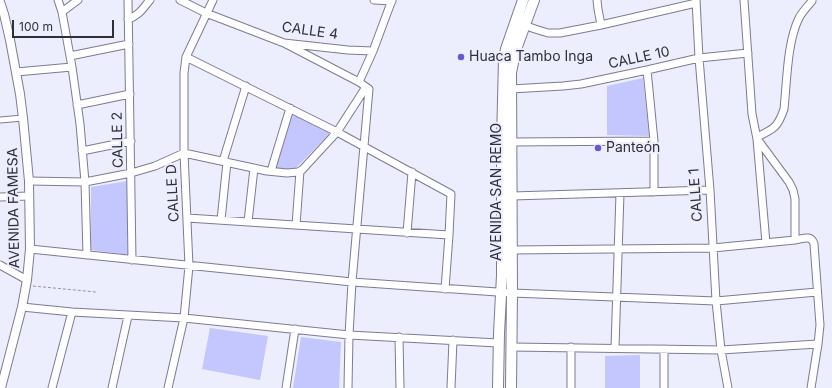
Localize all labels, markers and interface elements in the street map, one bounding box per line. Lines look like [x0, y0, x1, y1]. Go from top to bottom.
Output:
scale bar [14, 12, 116, 38]
text: 100 m [19, 19, 53, 34]
street label: CALLE 4 [281, 19, 339, 43]
street label: CALLE 10 [607, 43, 671, 73]
place label: Huaca Tambo Inga [469, 49, 593, 65]
marker: Huaca Tambo Inga [456, 52, 466, 62]
street label: CALLE 2 [109, 112, 127, 168]
street label: AVENIDA SAN REMO [489, 123, 505, 261]
place label: Panteón [606, 140, 660, 156]
marker: Panteón [593, 143, 603, 153]
street label: AVENIDA FAMESA [5, 148, 23, 268]
street label: CALLE D [163, 164, 183, 222]
street label: CALLE 1 [686, 168, 706, 222]

